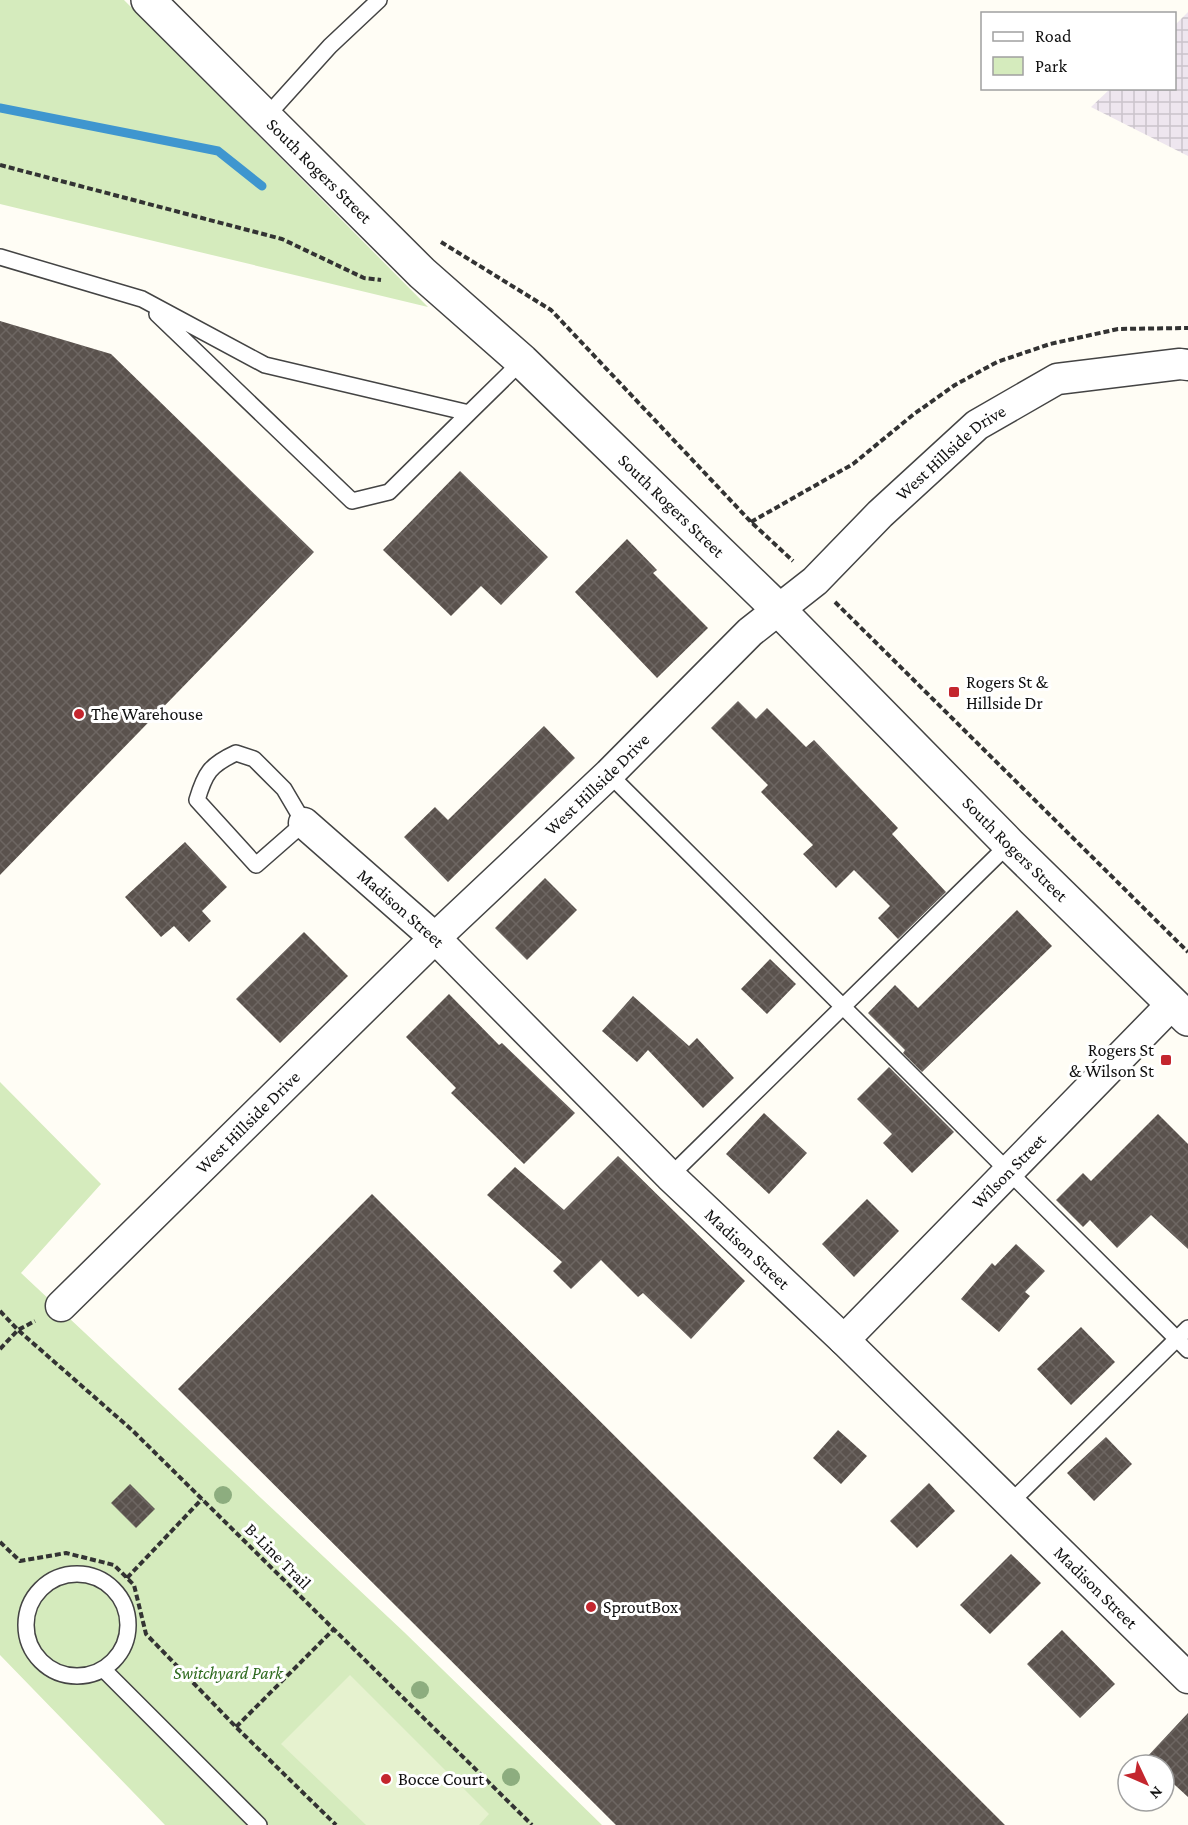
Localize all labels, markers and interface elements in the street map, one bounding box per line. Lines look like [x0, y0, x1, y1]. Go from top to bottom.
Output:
legend [981, 12, 1176, 90]
text: Road [1035, 26, 1072, 46]
text: Park [1035, 56, 1067, 76]
street label: South Rogers Street [263, 114, 377, 228]
street label: West Hillside Drive [892, 401, 1009, 504]
street label: South Rogers Street [614, 450, 729, 562]
place label: Rogers St & Hillside Dr [966, 672, 1049, 713]
marker: Rogers St & Hillside Dr [947, 685, 961, 699]
place label: The Warehouse [91, 704, 203, 724]
marker: The Warehouse [72, 707, 86, 721]
street label: West Hillside Drive [540, 729, 654, 839]
street label: South Rogers Street [958, 793, 1073, 906]
street label: Madison Street [353, 865, 449, 952]
place label: Rogers St & Wilson St [1069, 1040, 1155, 1081]
marker: Rogers St & Wilson St [1159, 1053, 1173, 1067]
street label: West Hillside Drive [192, 1067, 304, 1178]
street label: Wilson Street [968, 1129, 1051, 1213]
street label: Madison Street [701, 1204, 794, 1294]
street label: B-Line Trail [241, 1519, 315, 1593]
street label: Madison Street [1050, 1542, 1142, 1633]
place label: SproutBox [603, 1597, 679, 1617]
marker: SproutBox [584, 1600, 598, 1614]
park label: Switchyard Park [173, 1663, 284, 1683]
north arrow [1116, 1753, 1176, 1813]
place label: Bocce Court [398, 1769, 485, 1789]
marker: Bocce Court [379, 1772, 393, 1786]
text: N [1146, 1783, 1166, 1803]

